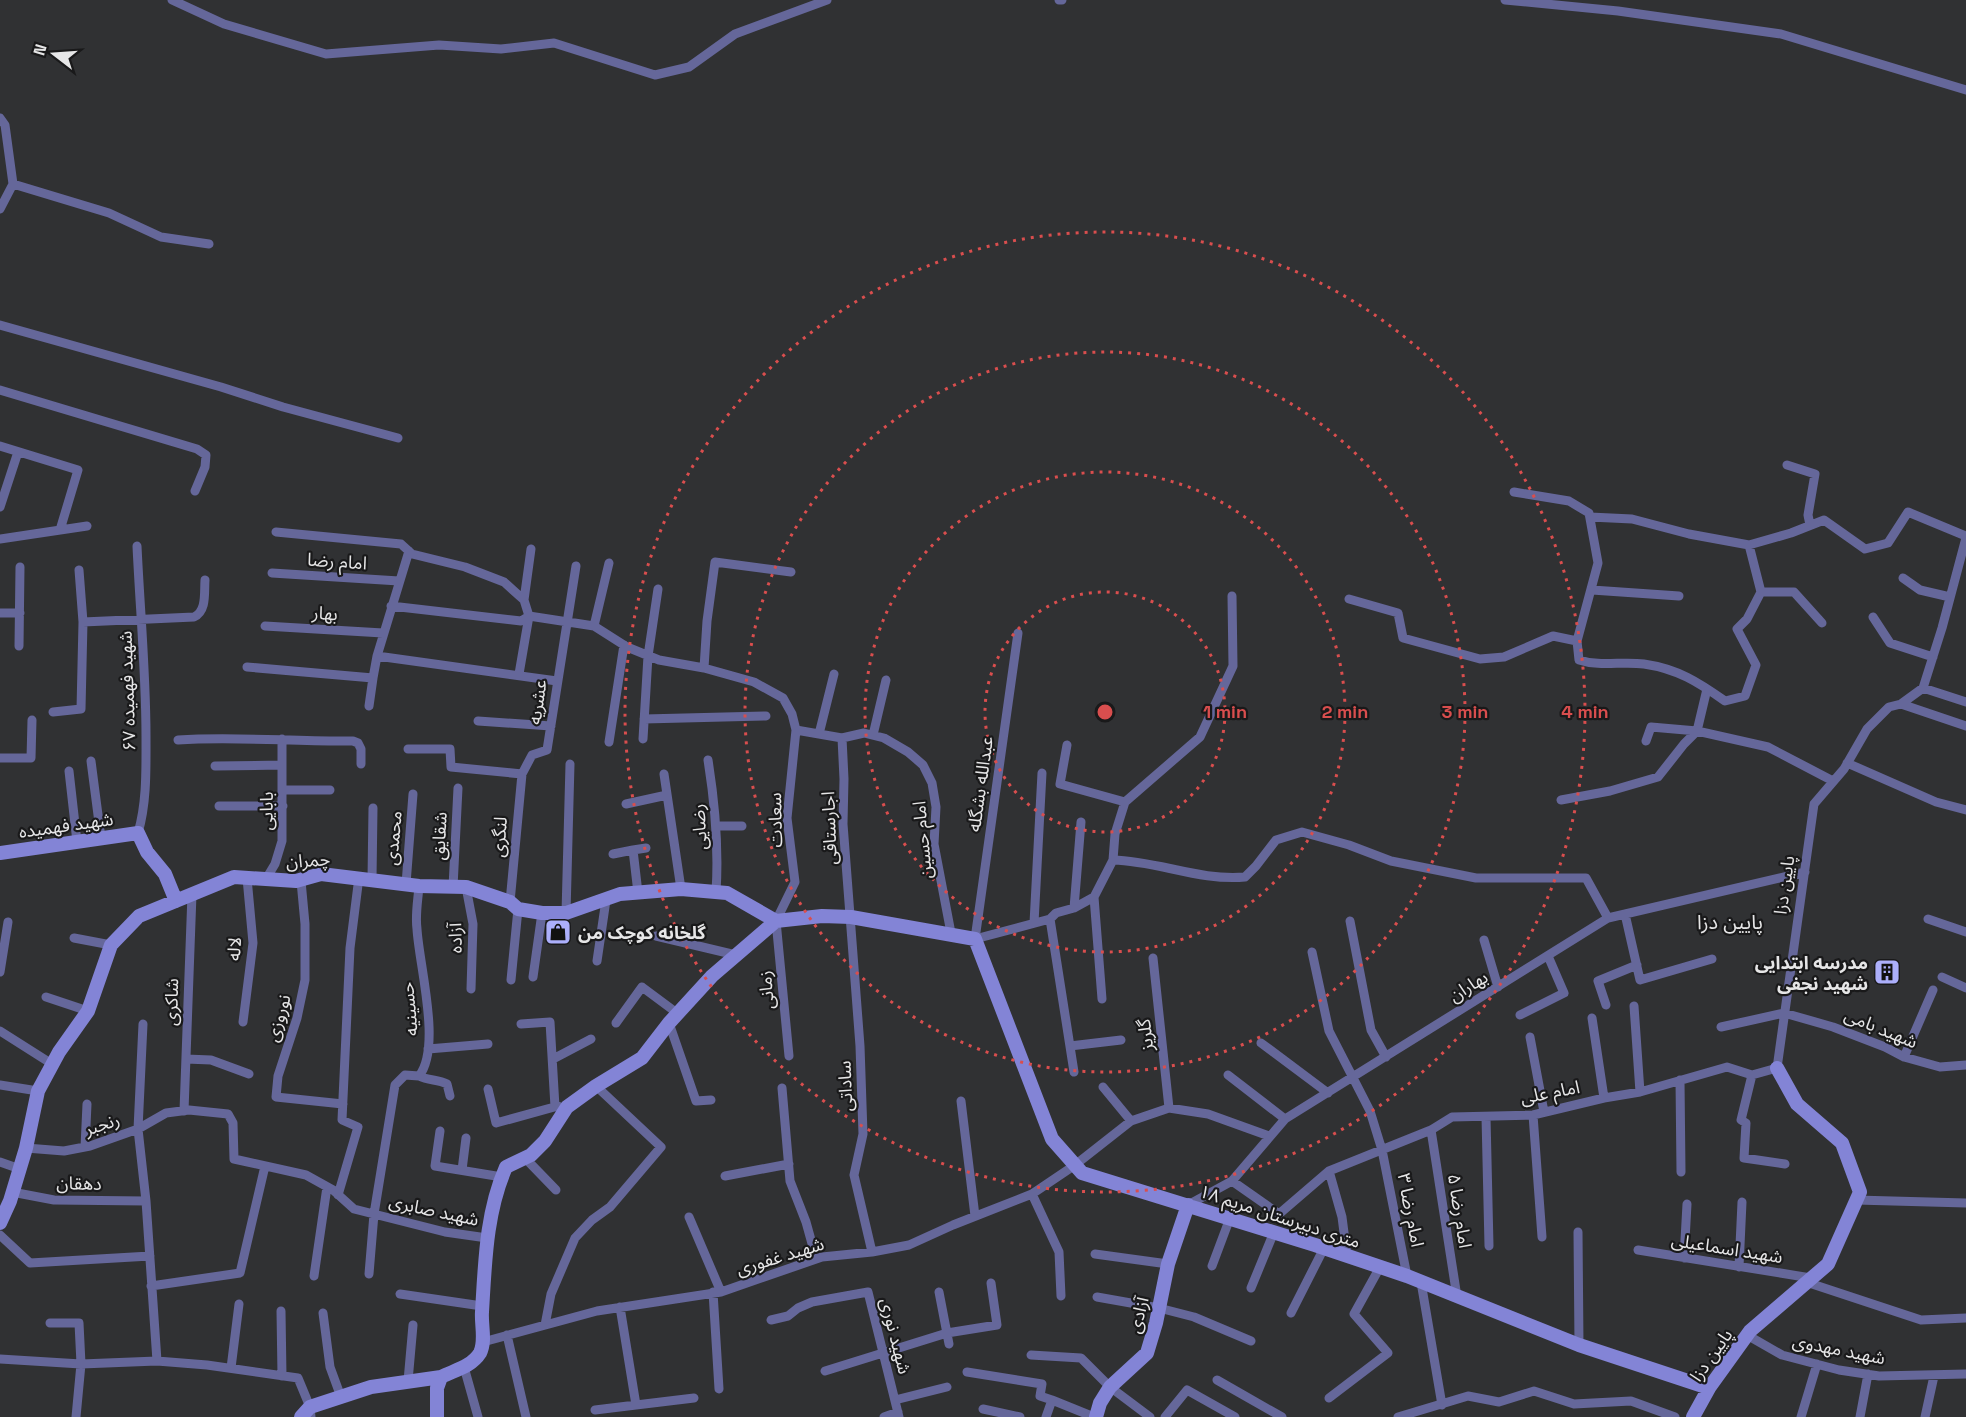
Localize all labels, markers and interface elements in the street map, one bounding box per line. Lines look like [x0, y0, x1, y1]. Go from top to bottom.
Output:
north arrow [24, 24, 84, 84]
text: N [29, 42, 52, 58]
street label: امام رضا [306, 547, 368, 578]
street label: بهار [310, 601, 339, 625]
street label: شهید فهمیده ۶۷ [113, 630, 141, 752]
street label: عشریه [522, 678, 552, 726]
text: 1 min [1203, 700, 1247, 723]
text: 2 min [1322, 700, 1368, 723]
text: 3 min [1442, 700, 1488, 723]
text: 4 min [1561, 700, 1609, 723]
centre of rings [1095, 702, 1115, 722]
street label: عبدالله بشگله [962, 735, 998, 833]
street label: بابایی [254, 791, 278, 831]
street label: اجارستاقی [816, 791, 842, 865]
street label: سعادت [763, 792, 787, 848]
street label: امام حسین [907, 800, 940, 880]
street label: رضایی [686, 803, 712, 851]
street label: شهید فهمیده [17, 807, 115, 843]
street label: محمدی [379, 810, 407, 866]
street label: شقایق [426, 811, 452, 861]
street label: لنگری [486, 816, 512, 858]
street label: چمران [285, 847, 331, 873]
street label: پایین دزا [1768, 854, 1800, 916]
district label: پایین دزا [1697, 909, 1763, 935]
shop icon: گلخانه کوچک من [543, 917, 573, 947]
place label: گلخانه کوچک من [578, 921, 707, 944]
street label: آزاده [443, 922, 467, 953]
street label: لاله [222, 936, 246, 962]
place label: مدرسه ابتدایی شهید نجفی [1755, 951, 1868, 995]
building icon: مدرسه ابتدایی شهید نجفی [1872, 957, 1902, 987]
street label: بهاران [1444, 965, 1492, 1007]
street label: زمانی [753, 970, 779, 1010]
street label: شاکری [159, 978, 183, 1026]
street label: حسینیه [395, 981, 423, 1037]
street label: نوروزی [260, 992, 296, 1044]
street label: شهید بامی [1841, 1003, 1921, 1053]
street label: گلریز [1132, 1017, 1158, 1053]
street label: ساداتی [833, 1060, 857, 1112]
street label: امام علی [1518, 1075, 1582, 1112]
street label: رنجبر [81, 1108, 123, 1141]
street label: دهقان [56, 1171, 102, 1195]
street label: امام رضا ۳ [1390, 1171, 1429, 1249]
street label: امام رضا ۵ [1440, 1172, 1477, 1250]
street label: ۱۸ متری دبیرستان مریم [1196, 1179, 1363, 1255]
street label: شهید صابری [387, 1189, 481, 1231]
street label: شهید اسماعیلی [1670, 1228, 1784, 1268]
street label: شهید غفوری [733, 1232, 827, 1280]
street label: آزادی [1122, 1294, 1154, 1336]
street label: شهید نوری [875, 1295, 917, 1377]
street label: پایین دزا [1685, 1324, 1738, 1386]
street label: شهید مهدوی [1791, 1329, 1887, 1369]

